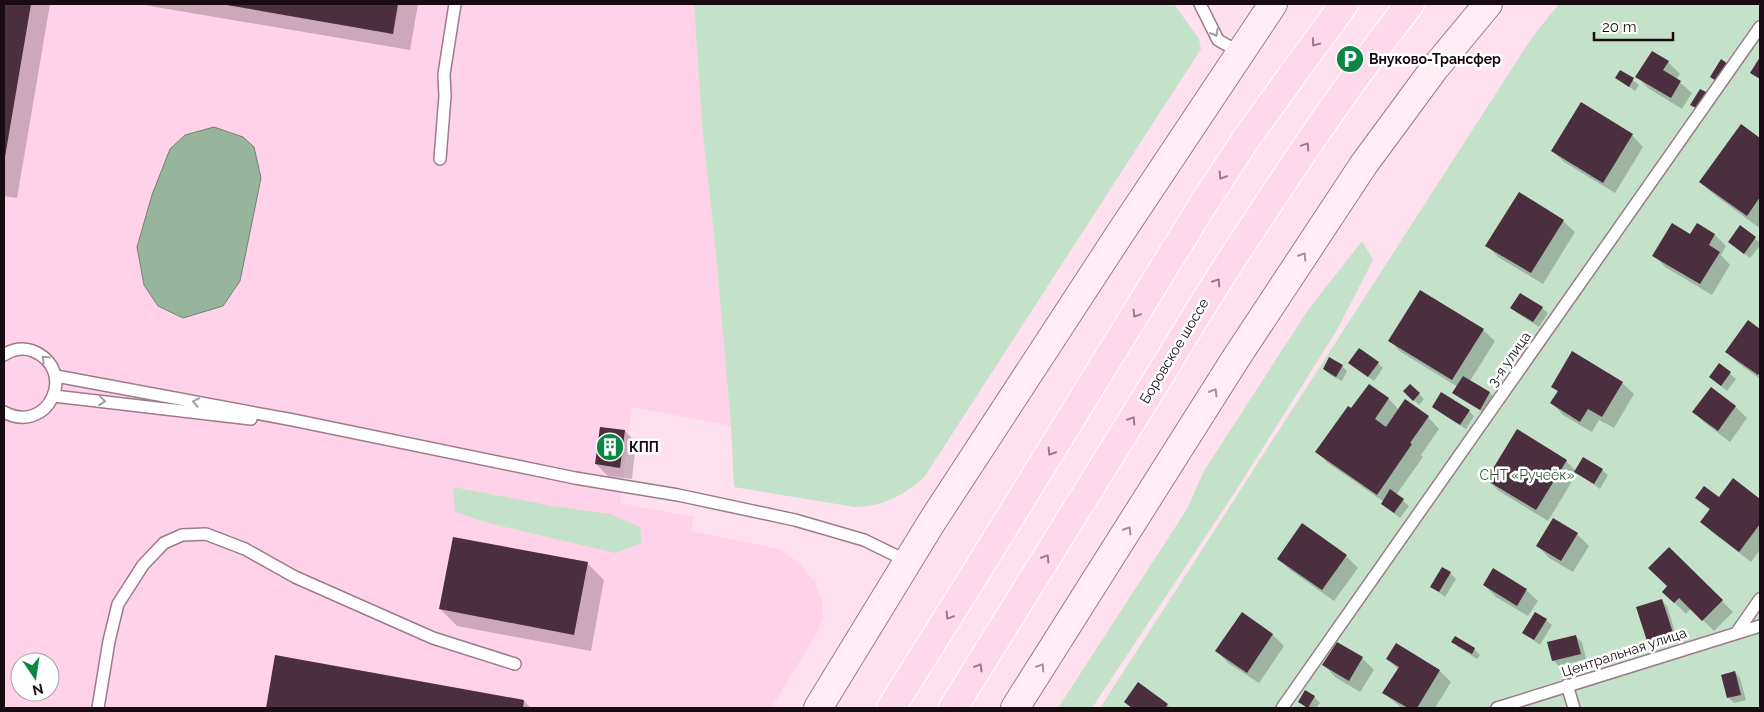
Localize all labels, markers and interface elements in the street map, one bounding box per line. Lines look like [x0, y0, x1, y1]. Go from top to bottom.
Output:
scale bar [1594, 10, 1673, 42]
text: 20 m [1602, 18, 1637, 36]
one-way arrow [1208, 27, 1218, 36]
one-way arrow [1312, 37, 1320, 46]
parking icon: Внуково-Трансфер [1335, 44, 1365, 74]
place label: Внуково-Трансфер [1369, 51, 1501, 67]
one-way arrow [1300, 142, 1309, 152]
one-way arrow [1218, 171, 1228, 180]
one-way arrow [1297, 252, 1306, 262]
one-way arrow [1211, 278, 1220, 287]
street label: Боровское шоссе [1136, 296, 1212, 406]
one-way arrow [1132, 308, 1142, 317]
street label: 3-я улица [1484, 328, 1534, 390]
one-way arrow [42, 356, 51, 365]
one-way arrow [1208, 389, 1218, 398]
one-way arrow [99, 395, 107, 406]
one-way arrow [191, 397, 200, 407]
one-way arrow [1126, 417, 1135, 426]
building icon: КПП [595, 432, 625, 462]
place label: КПП [629, 439, 659, 455]
one-way arrow [1047, 447, 1057, 456]
park label: СНТ «Ручеёк» [1480, 467, 1574, 483]
one-way arrow [1122, 526, 1132, 535]
one-way arrow [1039, 554, 1049, 563]
one-way arrow [946, 610, 956, 619]
street label: Центральная улица [1560, 624, 1688, 680]
north arrow [10, 652, 60, 702]
one-way arrow [972, 663, 982, 672]
one-way arrow [1035, 664, 1044, 673]
text: N [31, 681, 45, 699]

